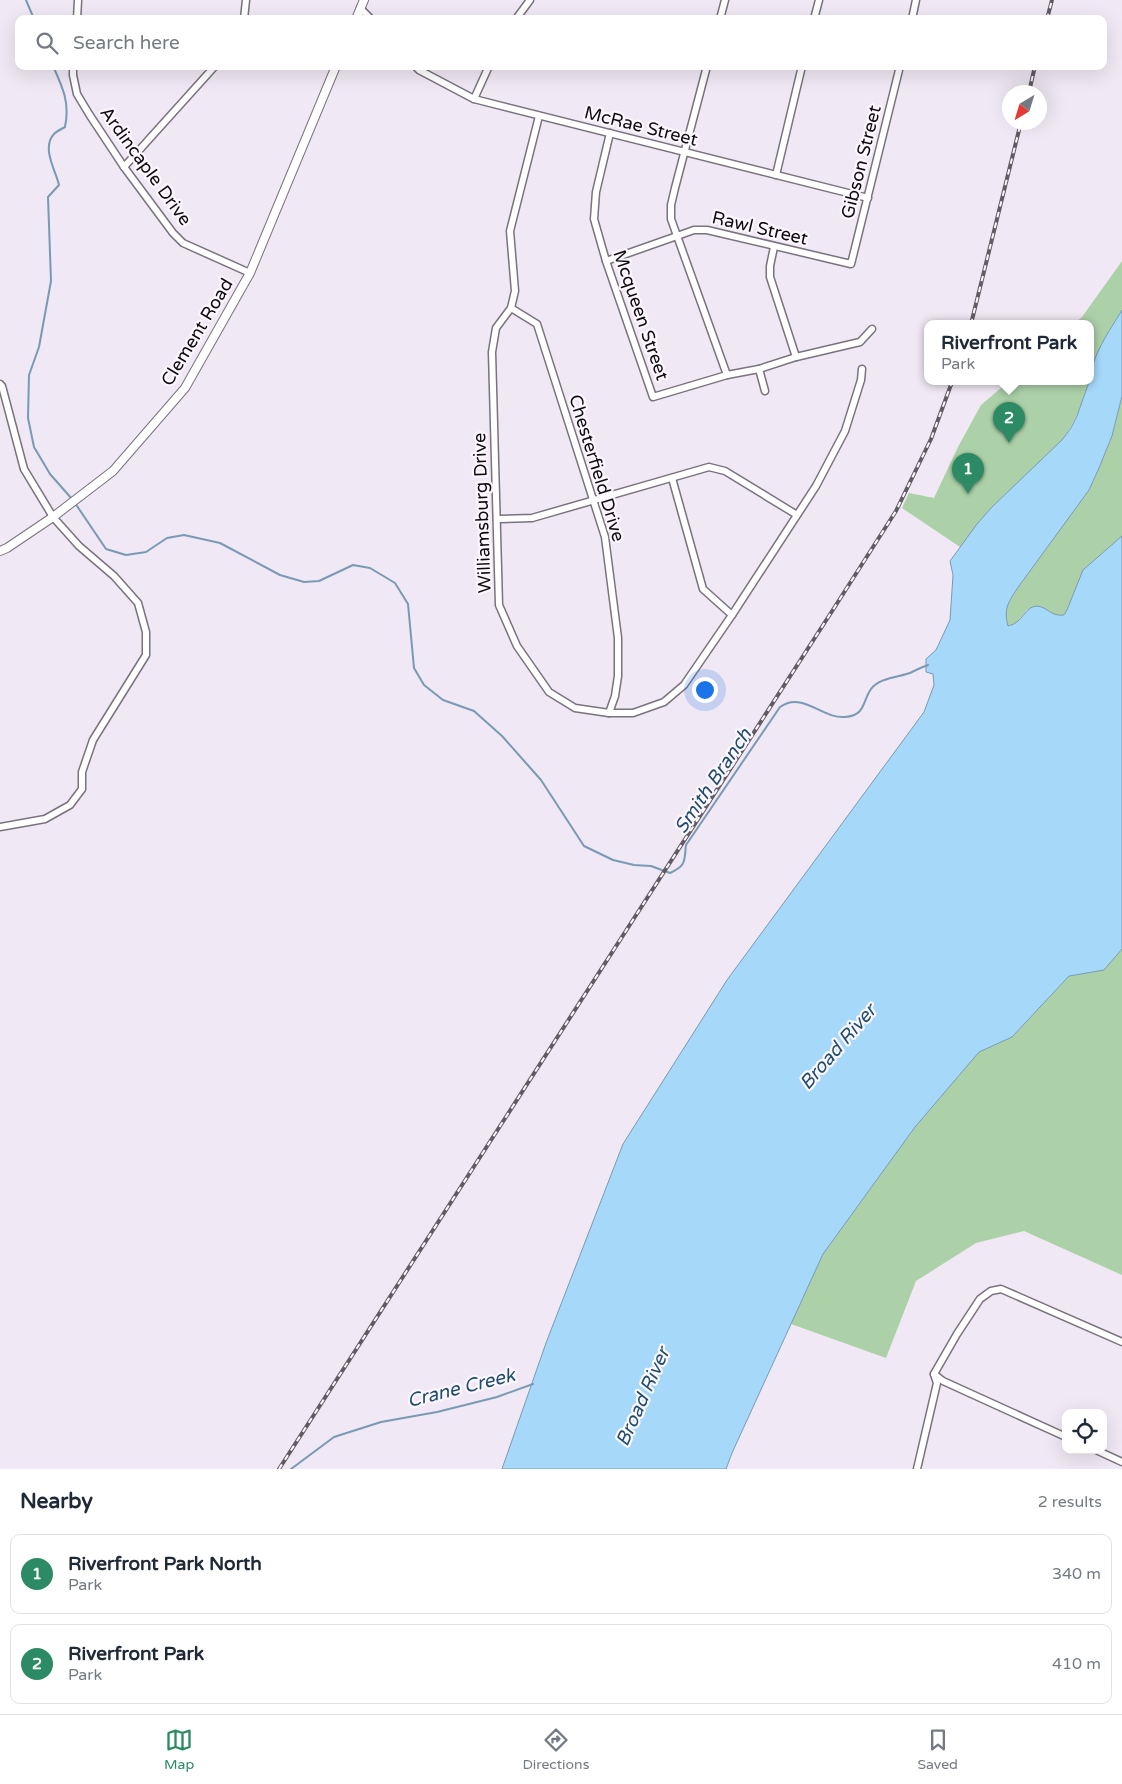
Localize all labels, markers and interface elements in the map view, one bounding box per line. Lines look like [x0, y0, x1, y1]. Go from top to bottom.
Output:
search box [15, 15, 1107, 70]
icon: search [33, 29, 61, 57]
text: Search here [73, 32, 180, 54]
north arrow [1002, 85, 1047, 130]
street label: McRae Street [582, 101, 700, 151]
street label: Ardincaple Drive [96, 102, 196, 230]
street label: Gibson Street [836, 103, 886, 221]
street label: Rawl Street [710, 206, 810, 250]
street label: Mcqueen Street [608, 247, 674, 383]
street label: Clement Road [156, 274, 238, 390]
popup [924, 320, 1094, 385]
text: Riverfront Park [941, 332, 1077, 354]
text: Park [941, 354, 975, 374]
street label: Chesterfield Drive [564, 392, 630, 544]
pin: 2 [993, 402, 1025, 443]
street label: Williamsburg Drive [468, 432, 496, 594]
pin: 1 [952, 453, 984, 494]
your location [692, 677, 718, 703]
water label: Smith Branch [670, 724, 756, 838]
water label: Broad River [795, 998, 883, 1094]
water label: Broad River [612, 1342, 676, 1450]
water label: Crane Creek [405, 1364, 519, 1412]
map controls [1062, 1409, 1107, 1454]
button: locate [1062, 1409, 1107, 1454]
text: Nearby [20, 1489, 93, 1514]
text: 2 results [1038, 1492, 1102, 1512]
text: Riverfront Park North [68, 1553, 262, 1575]
text: 1 [32, 1564, 42, 1584]
text: 340 m [1052, 1564, 1101, 1584]
text: Park [68, 1575, 102, 1595]
text: Riverfront Park [68, 1643, 204, 1665]
text: 2 [32, 1654, 42, 1674]
text: 410 m [1052, 1654, 1101, 1674]
text: Park [68, 1665, 102, 1685]
tab: Map [164, 1726, 194, 1773]
tab: Directions [522, 1726, 589, 1773]
tab: Saved [917, 1726, 958, 1773]

